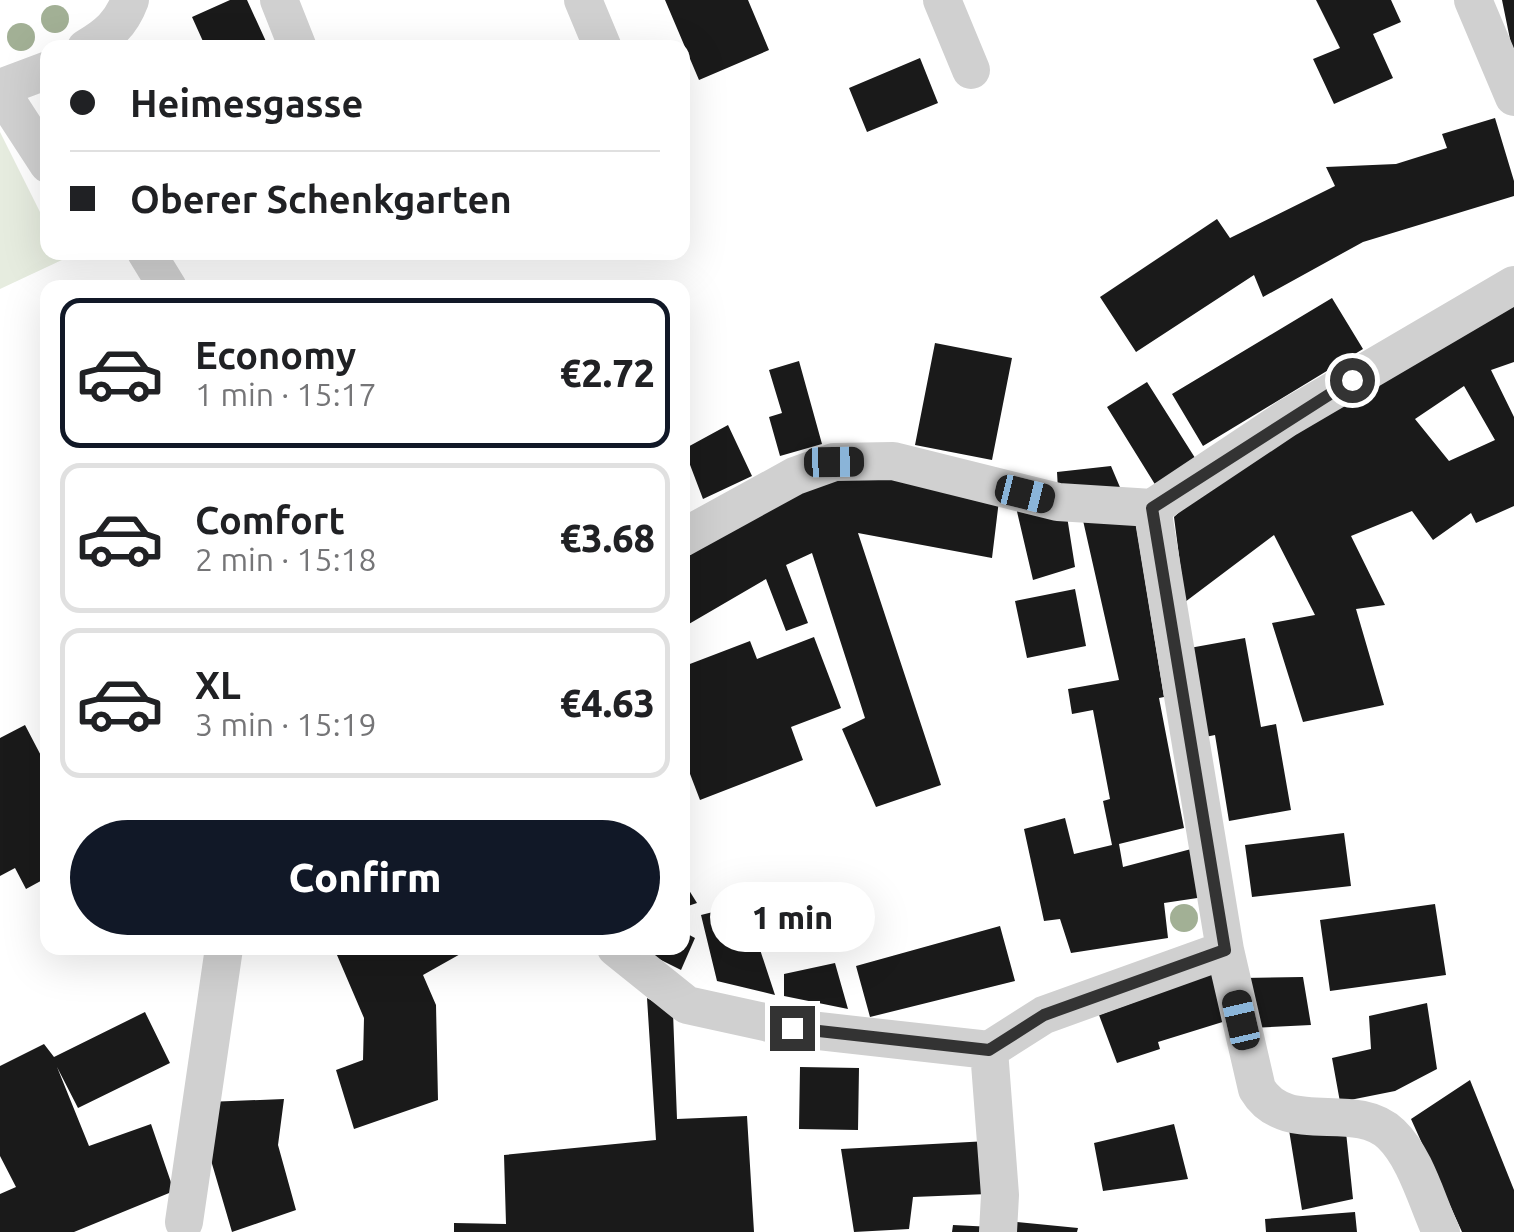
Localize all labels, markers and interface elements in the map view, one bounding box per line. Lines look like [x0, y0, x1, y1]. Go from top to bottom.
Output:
text: Heimesgasse [130, 82, 363, 124]
text: Oberer Schenkgarten [130, 178, 512, 220]
icon: car [75, 328, 165, 418]
text: Economy [195, 334, 356, 376]
text: €2.72 [560, 352, 655, 394]
route start [1330, 358, 1375, 403]
text: 1 min · 15:17 [195, 376, 377, 412]
car [804, 446, 864, 478]
car [992, 472, 1058, 516]
icon: car [75, 493, 165, 583]
text: Comfort [195, 499, 345, 541]
text: €3.68 [560, 517, 655, 559]
text: 2 min · 15:18 [195, 541, 377, 577]
icon: car [75, 658, 165, 748]
text: XL [195, 664, 241, 706]
text: €4.63 [560, 682, 655, 724]
text: 3 min · 15:19 [195, 706, 377, 742]
button: Confirm [70, 820, 660, 935]
callout: 1 min [710, 883, 874, 953]
text: 1 min [752, 899, 833, 935]
car [1220, 987, 1262, 1053]
route end [770, 1006, 815, 1051]

